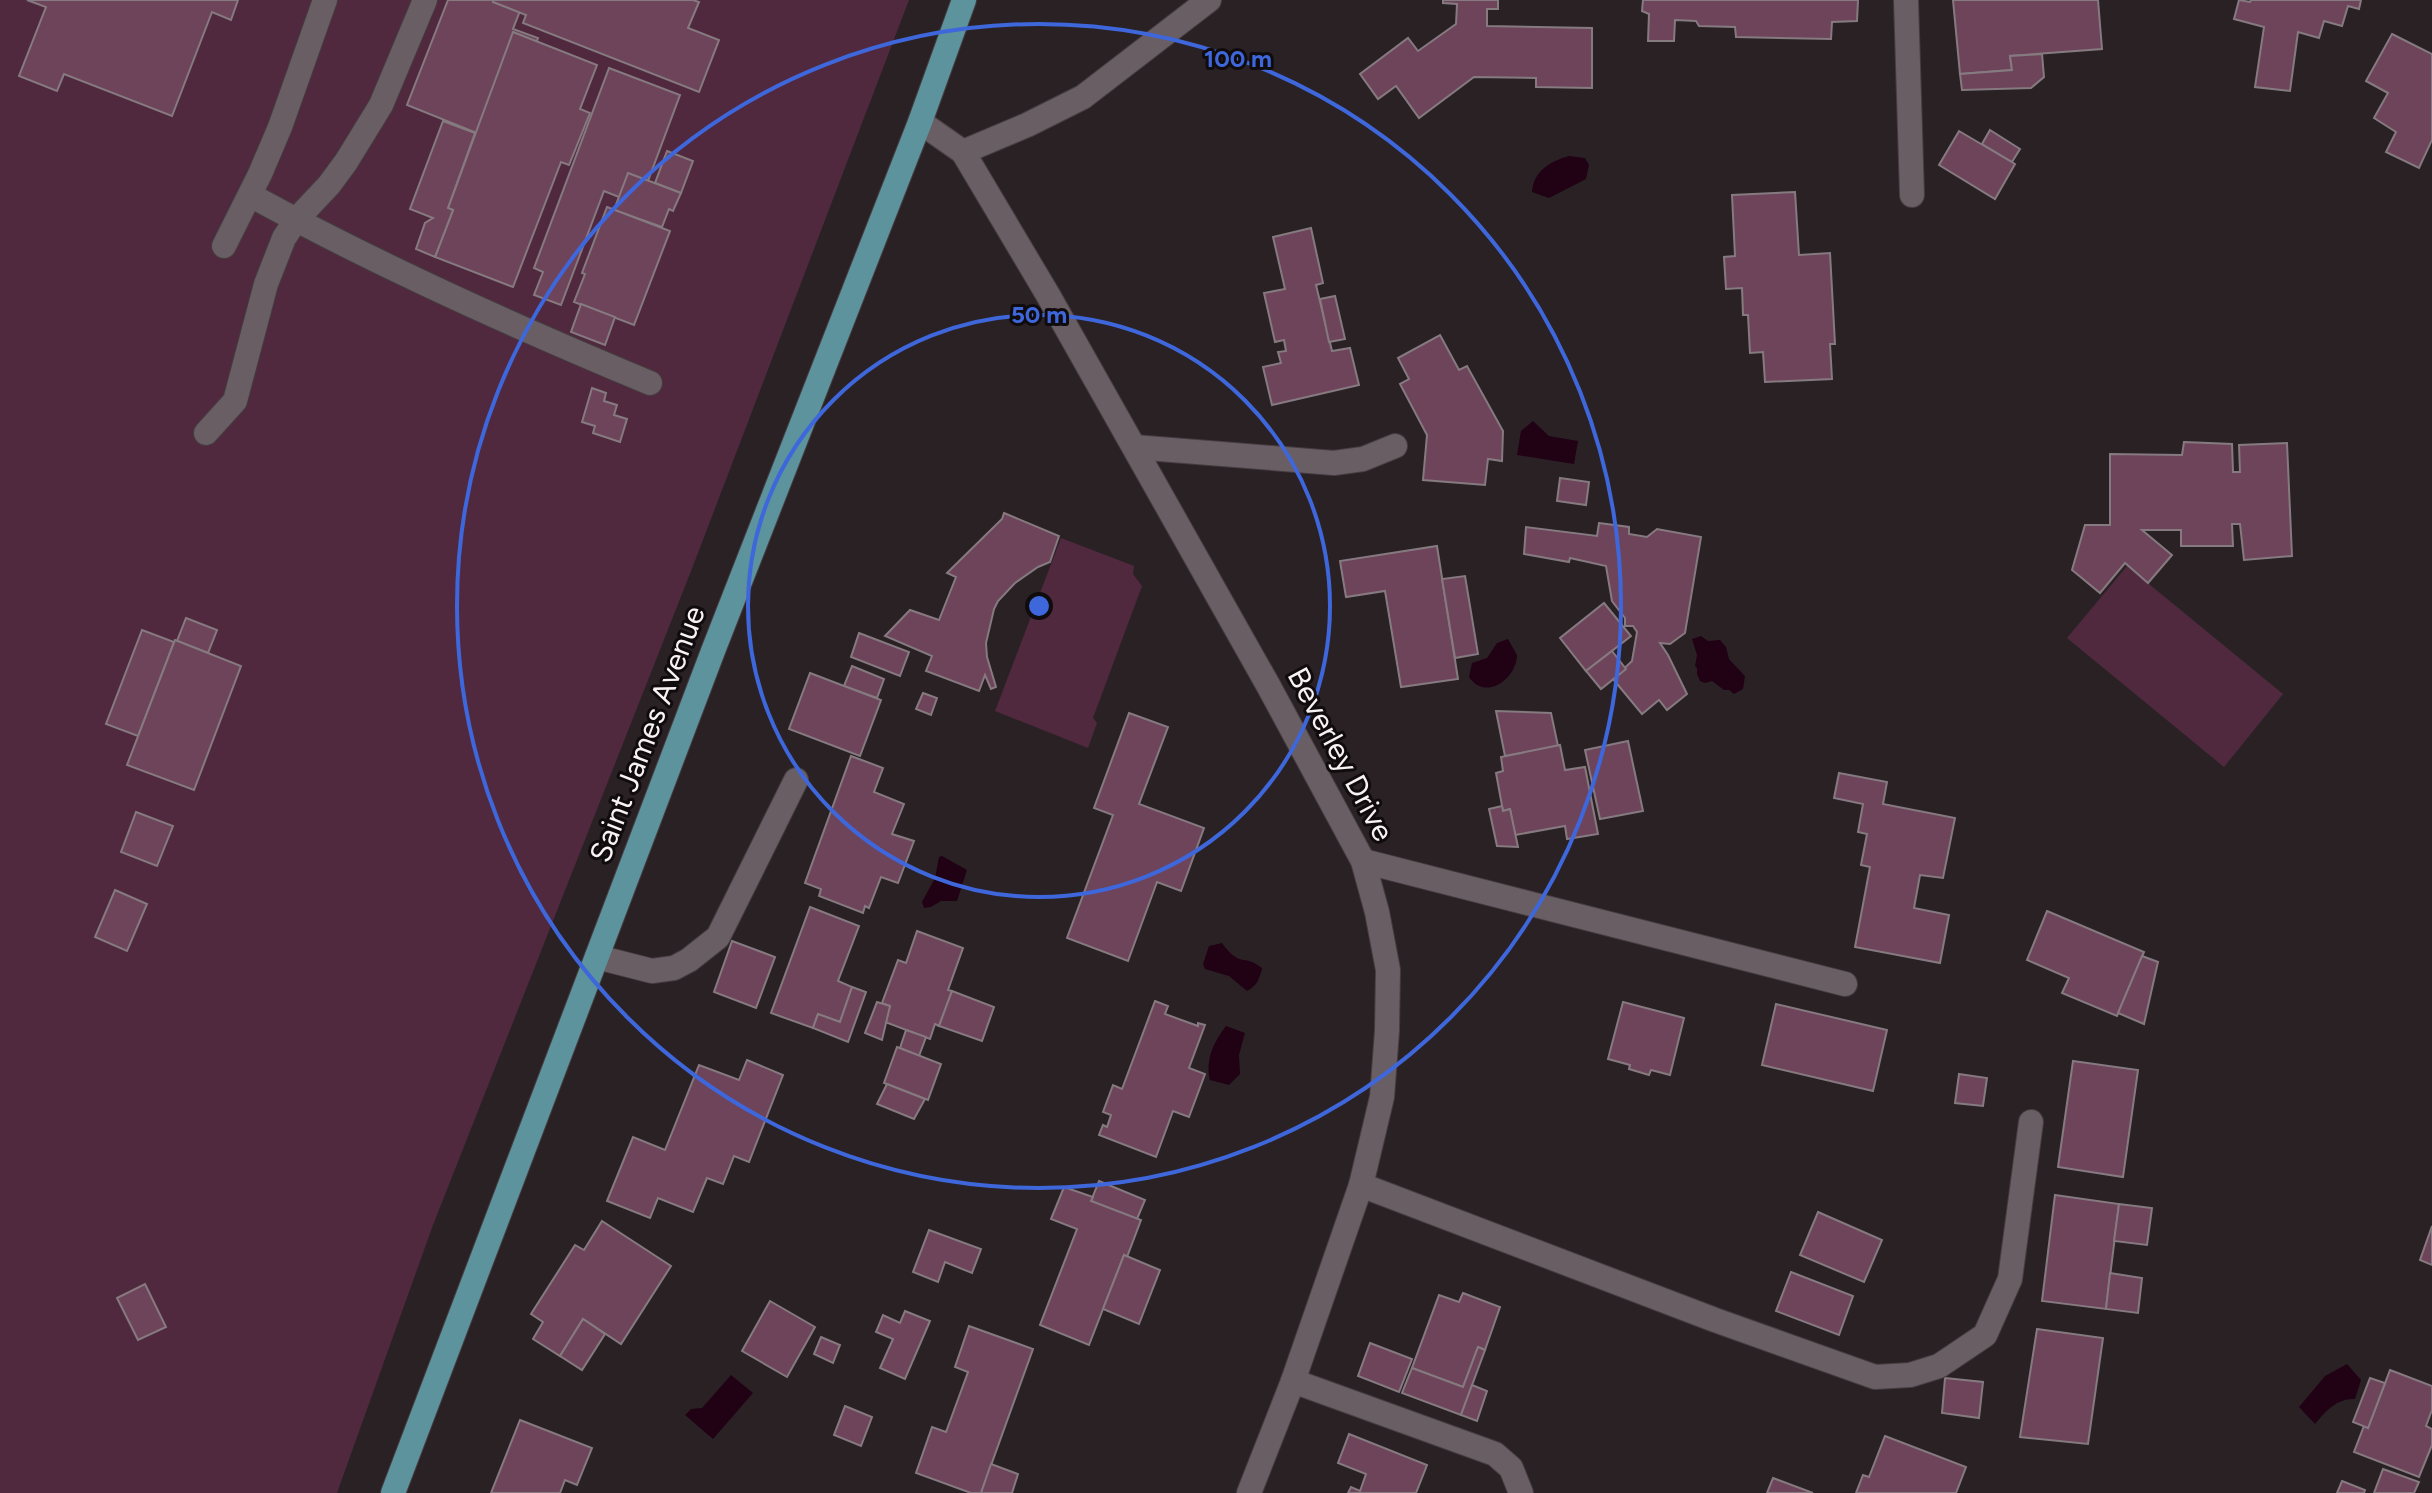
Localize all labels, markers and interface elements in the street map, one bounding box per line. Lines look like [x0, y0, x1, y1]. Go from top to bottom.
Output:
text: 100 m [1204, 44, 1272, 73]
text: 50 m [1011, 300, 1067, 329]
centre of rings [1025, 592, 1053, 620]
street label: Saint James Avenue [581, 601, 713, 867]
street label: Beverley Drive [1280, 661, 1402, 847]

